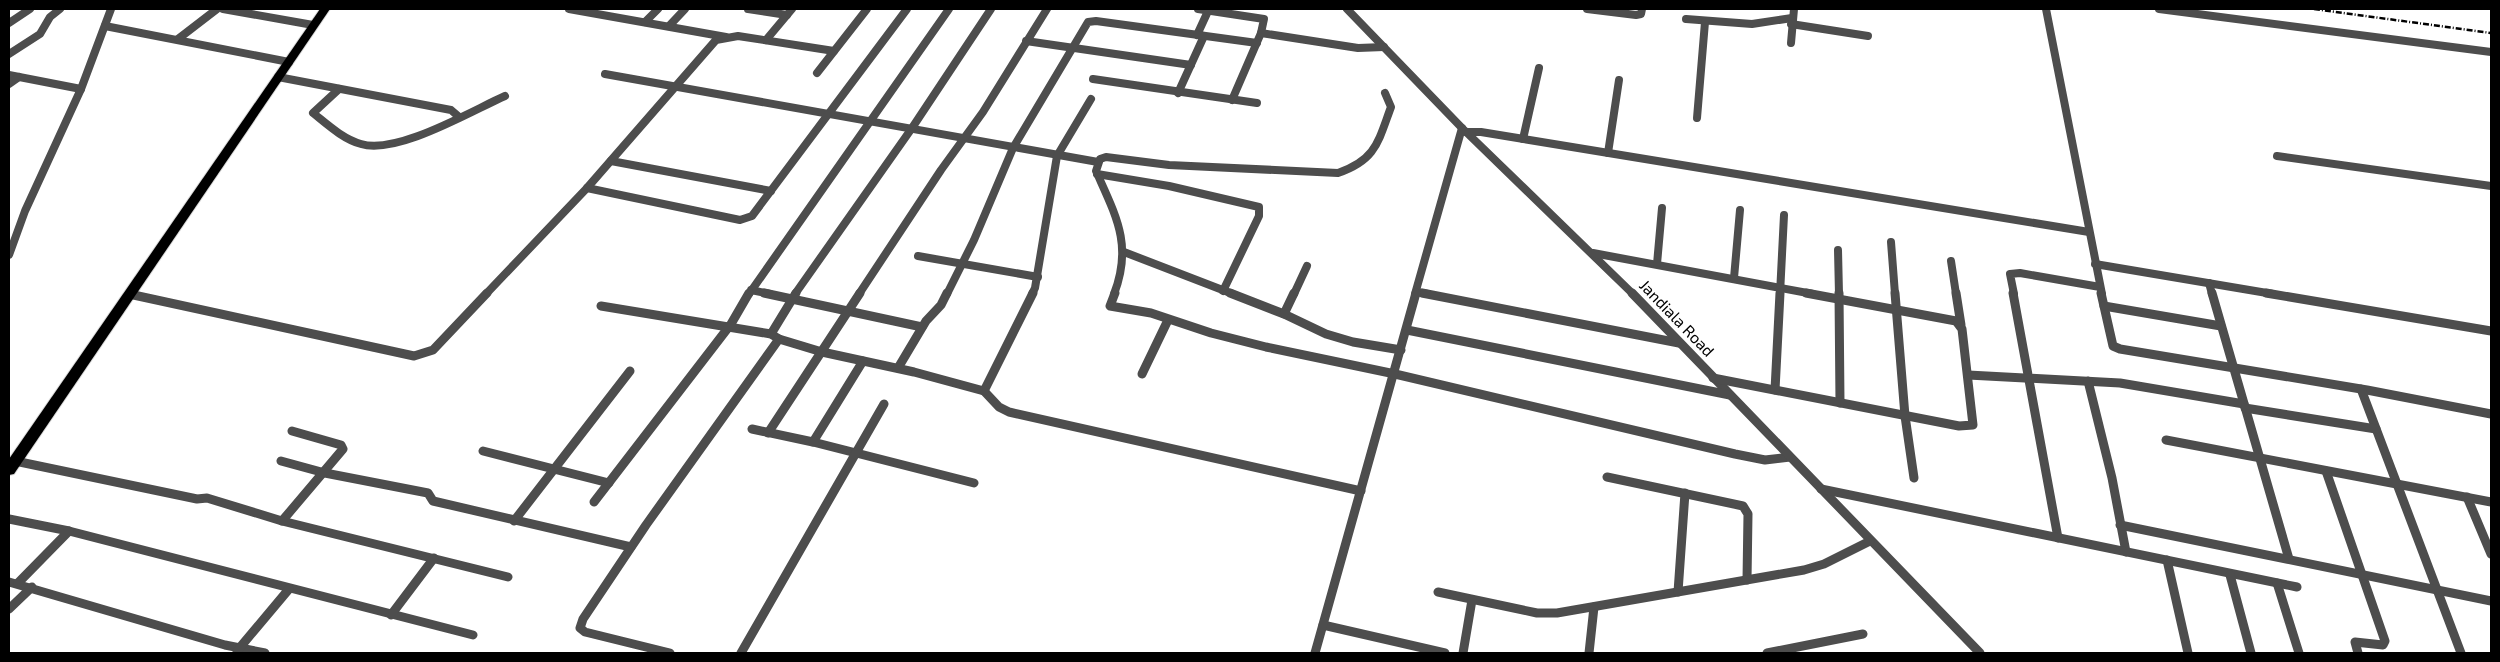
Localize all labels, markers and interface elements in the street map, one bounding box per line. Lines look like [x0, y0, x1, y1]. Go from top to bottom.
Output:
street label: Jandiala Road [1636, 275, 1719, 360]

